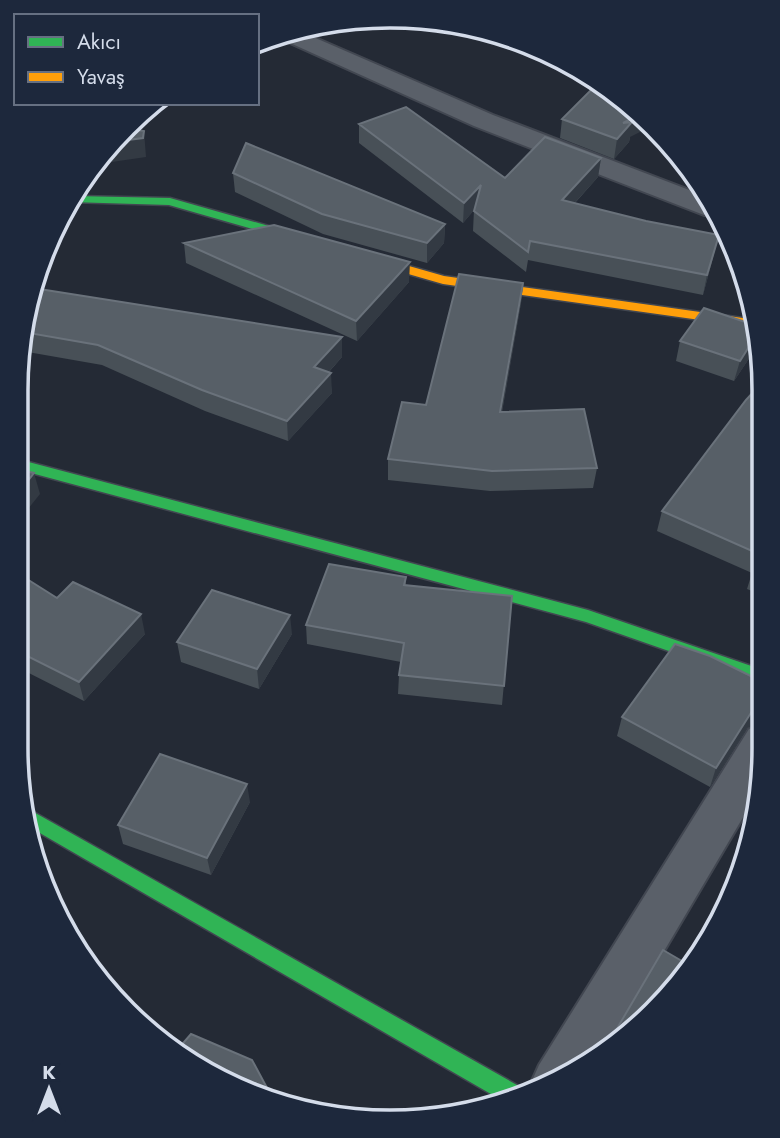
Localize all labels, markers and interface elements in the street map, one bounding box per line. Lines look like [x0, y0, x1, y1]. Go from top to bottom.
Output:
legend [14, 14, 259, 105]
text: Akıcı [77, 27, 121, 57]
text: Yavaş [77, 62, 124, 92]
north arrow [14, 1054, 84, 1124]
text: K [42, 1059, 56, 1086]

